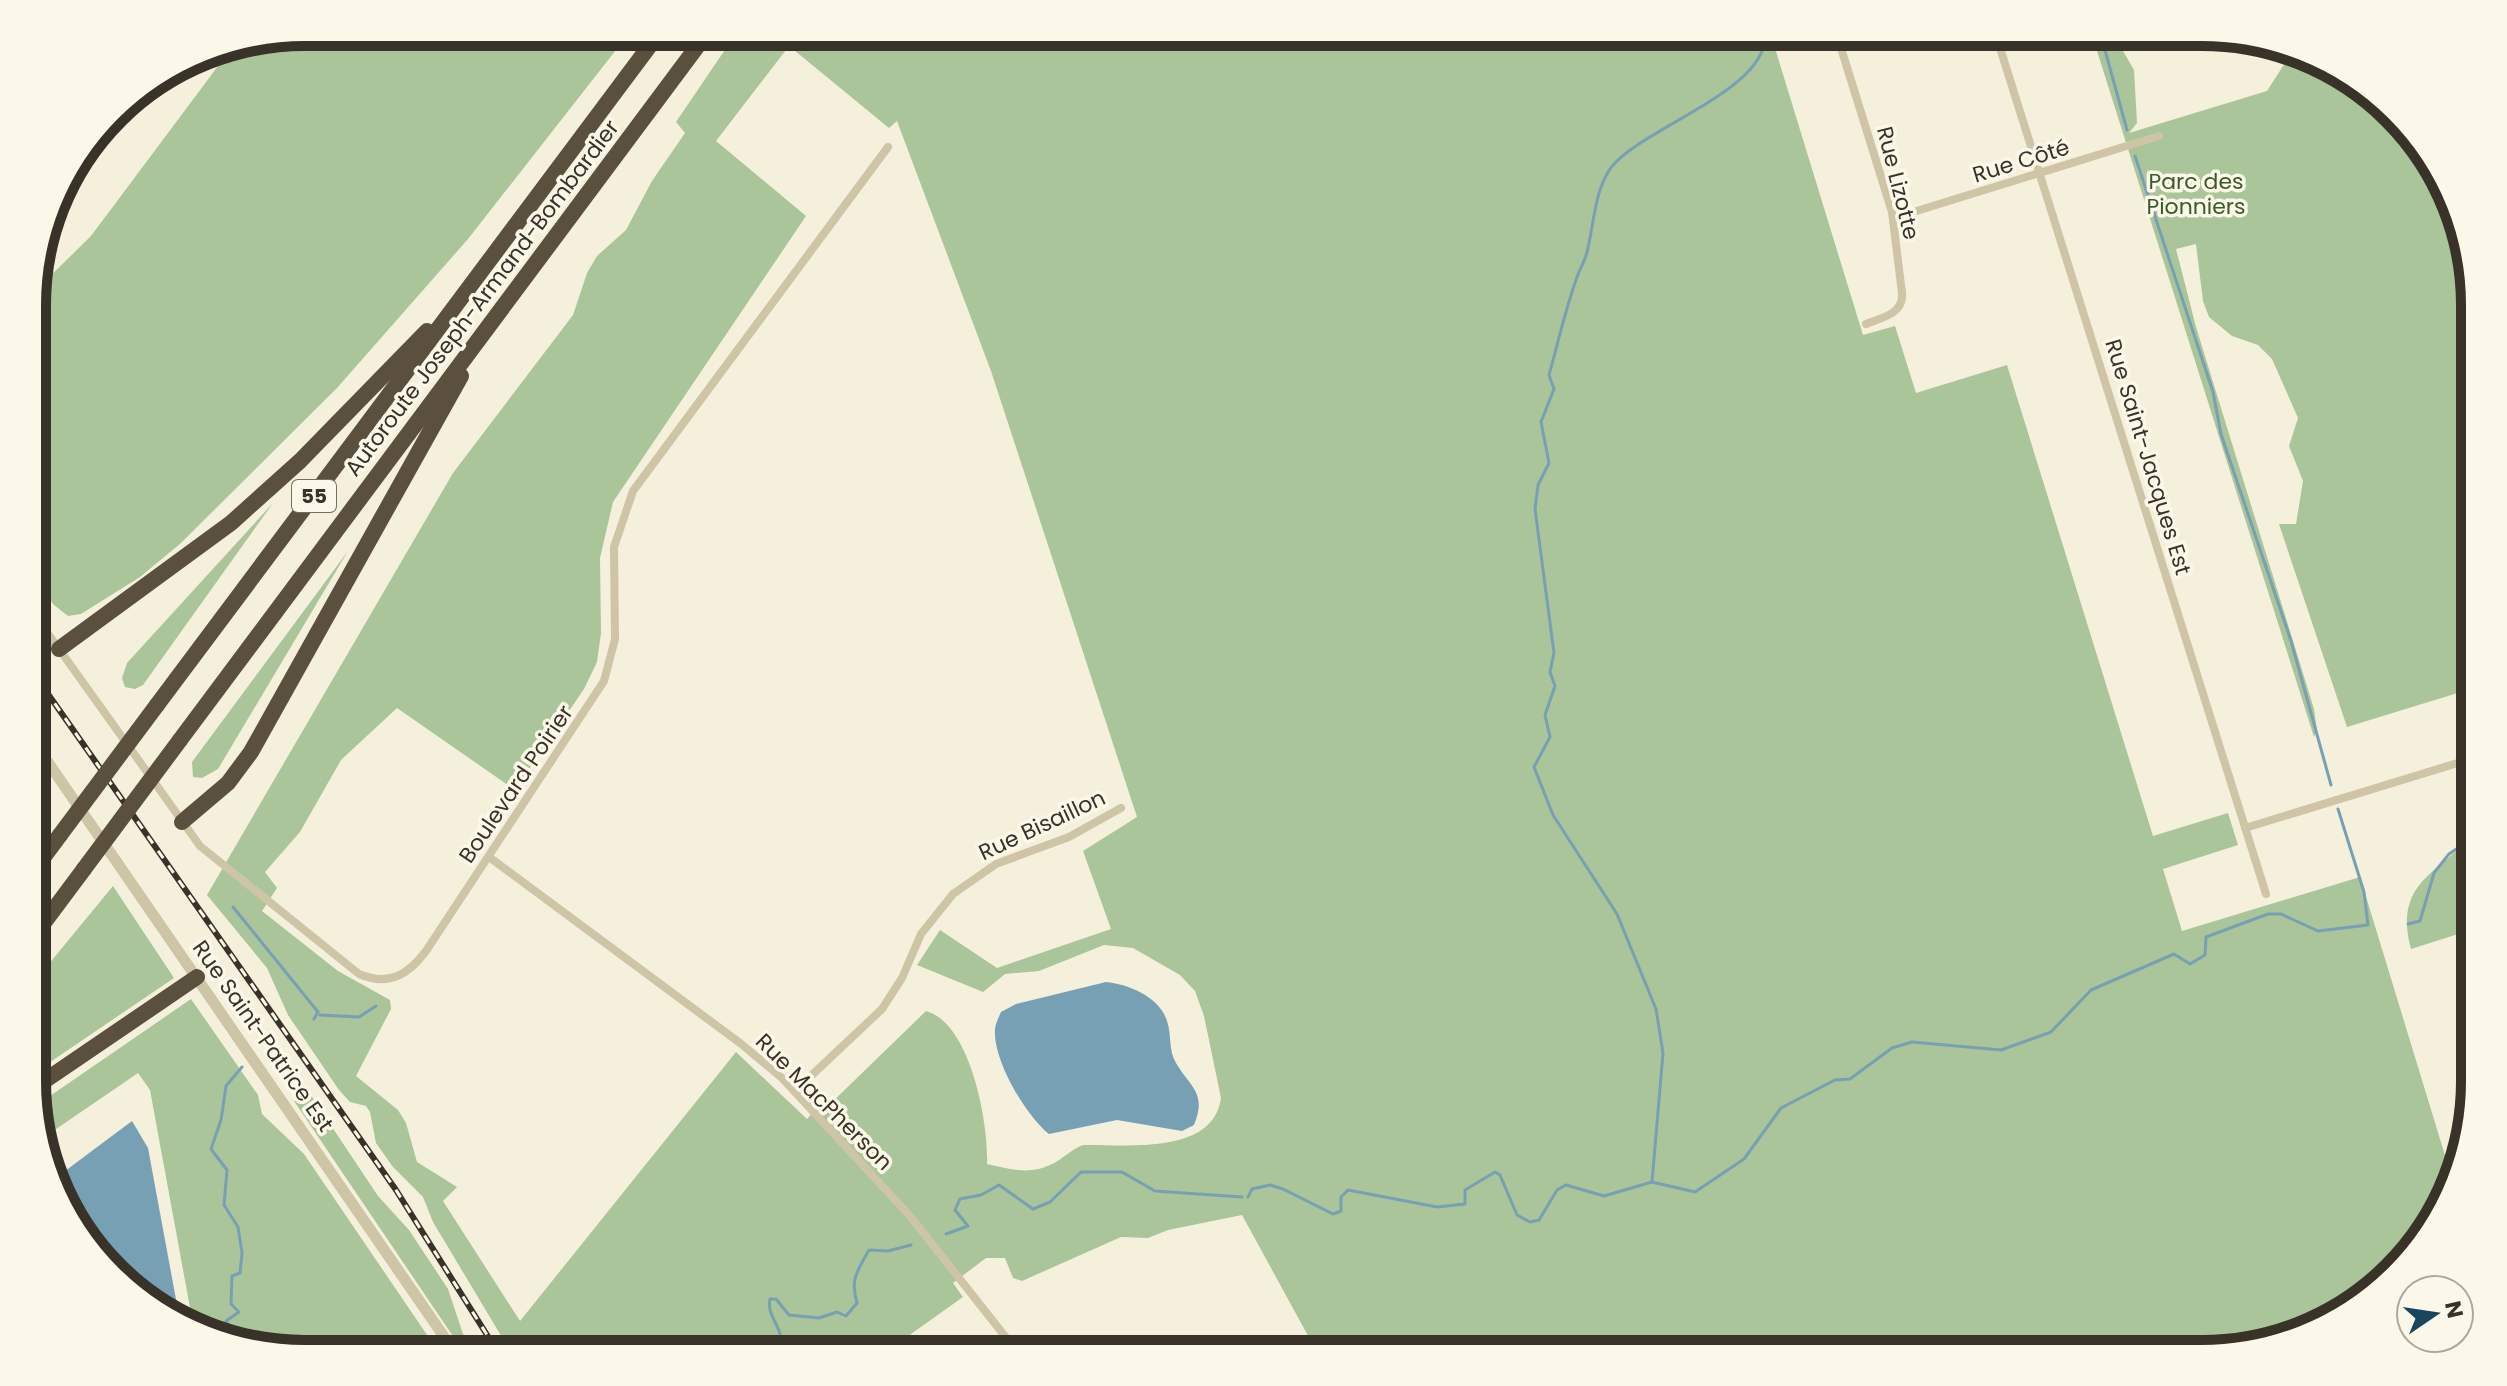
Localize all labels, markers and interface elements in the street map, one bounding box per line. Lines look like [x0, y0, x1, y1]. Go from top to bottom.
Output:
street label: Autoroute Joseph-Armand-Bombardier [338, 113, 626, 483]
street label: Rue Lizotte [1869, 123, 1927, 243]
street label: Rue Côté [1969, 132, 2073, 190]
park label: Parc des Pionniers [2146, 166, 2246, 222]
street label: Rue Saint-Jacques Est [2097, 335, 2199, 579]
road number: 55 [292, 480, 336, 512]
street label: Boulevard Poirier [452, 699, 580, 869]
street label: Rue Bisaillon [974, 782, 1110, 868]
street label: Rue Saint-Patrice Est [185, 934, 341, 1138]
street label: Rue MacPherson [749, 1027, 899, 1177]
north arrow [2395, 1274, 2475, 1354]
text: N [2437, 1298, 2471, 1321]

